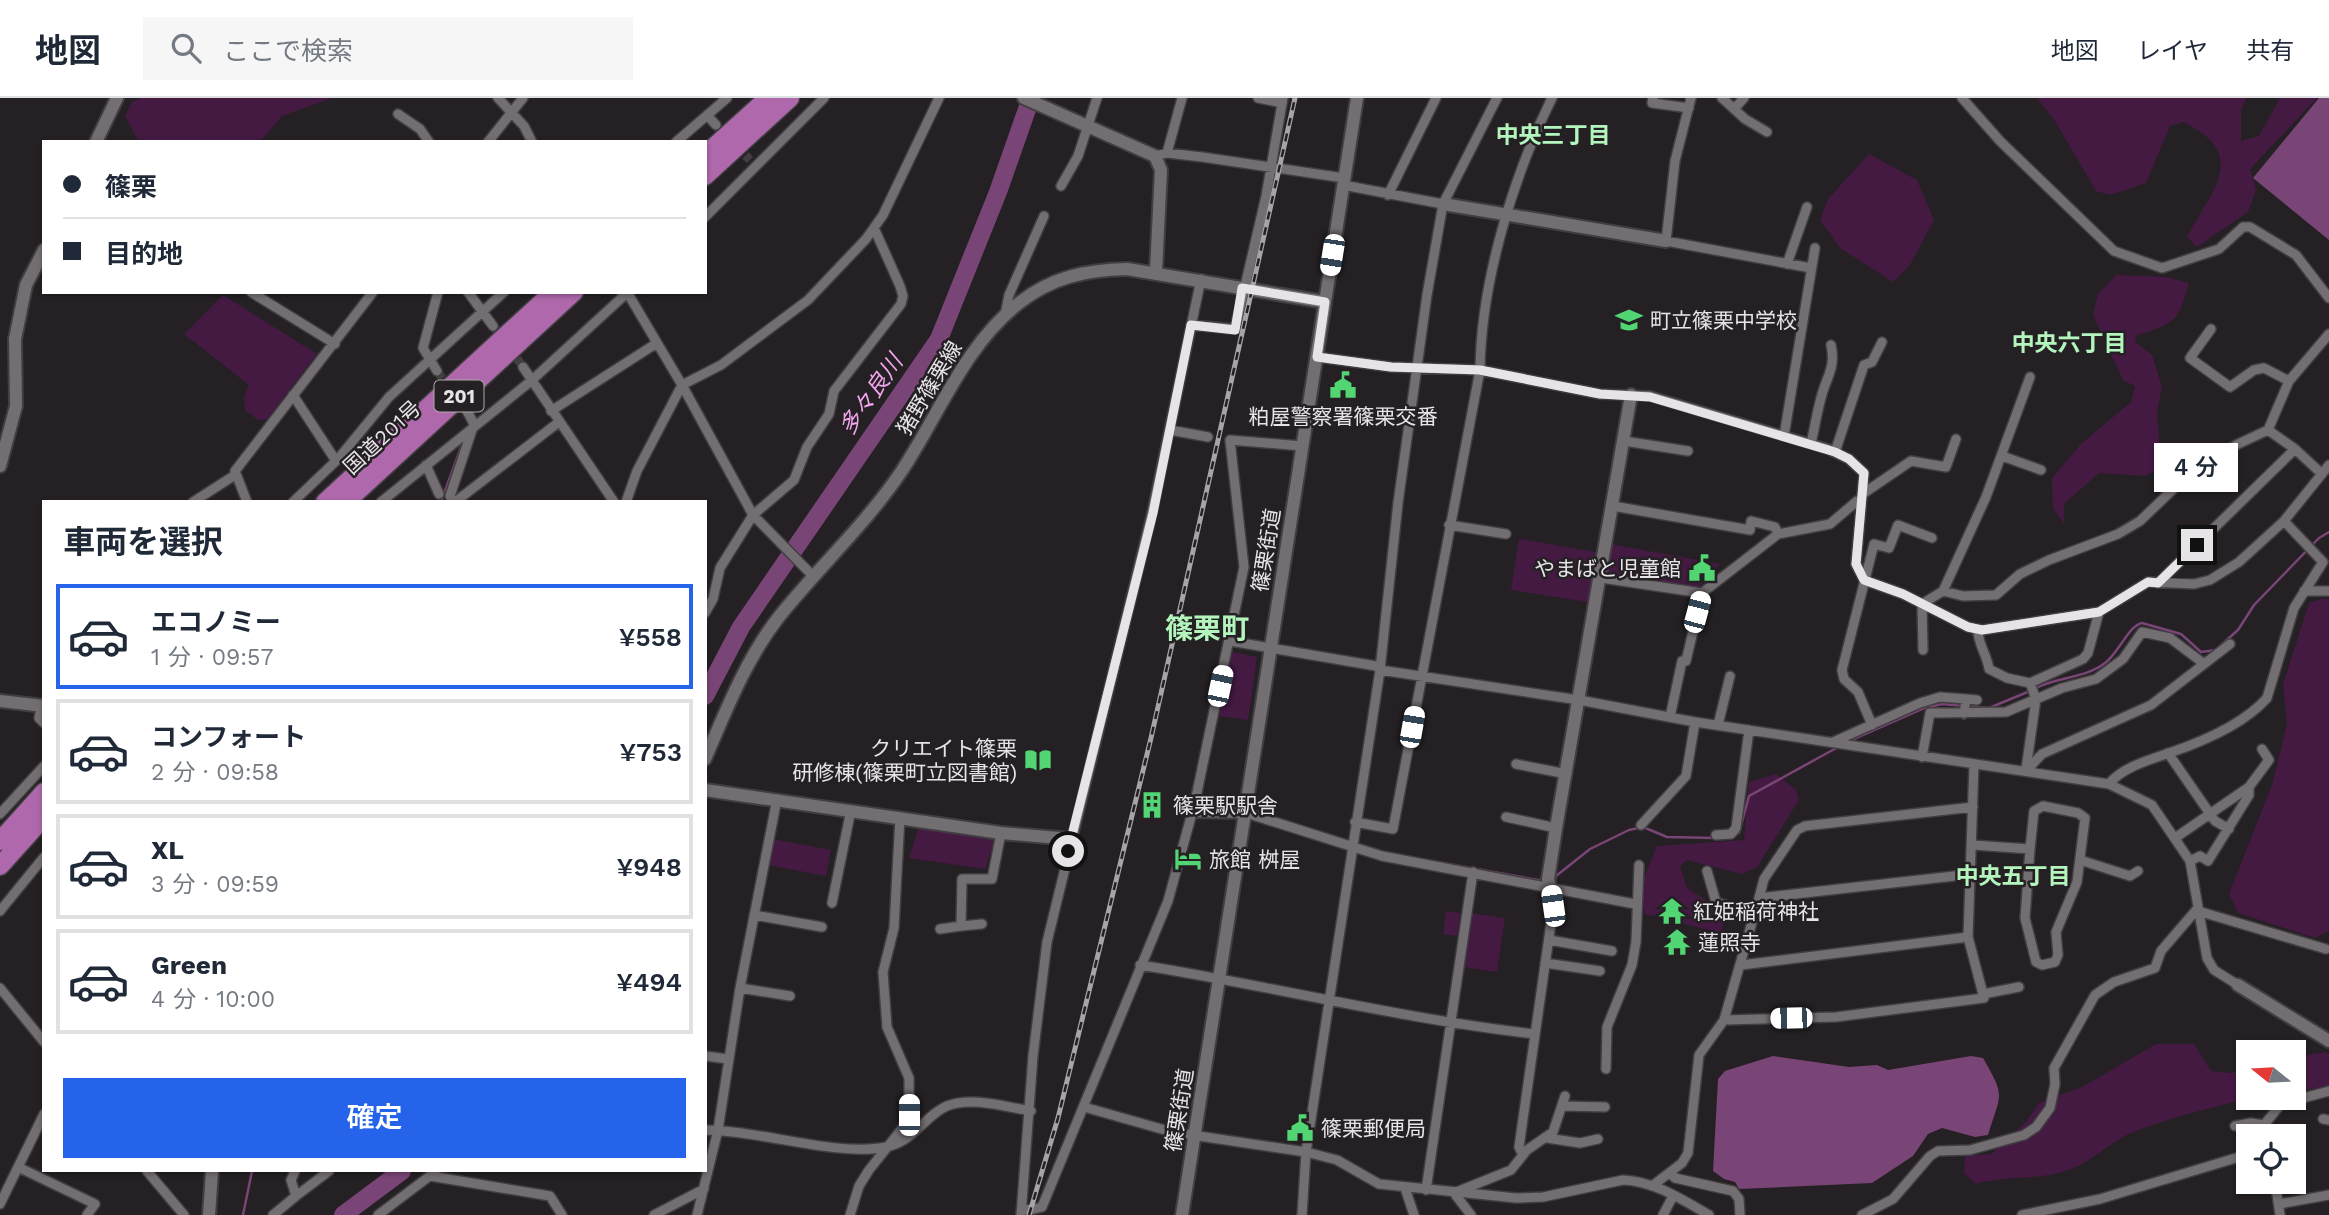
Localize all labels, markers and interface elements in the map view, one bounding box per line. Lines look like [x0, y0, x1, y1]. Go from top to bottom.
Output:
search box [143, 17, 633, 80]
icon: search [167, 29, 205, 67]
text: 地図 [35, 31, 101, 70]
text: ここで検索 [223, 36, 353, 66]
text: 地図 [2051, 37, 2099, 65]
text: レイヤ [2137, 37, 2208, 65]
text: 共有 [2246, 37, 2294, 65]
district label: 中央三丁目 [1496, 122, 1611, 149]
text: 篠栗 [105, 172, 157, 202]
car [1319, 233, 1346, 277]
text: 目的地 [105, 239, 183, 269]
school or university icon: 町立篠栗中学校 [1614, 305, 1644, 335]
place label: 町立篠栗中学校 [1650, 308, 1797, 333]
district label: 中央六丁目 [2012, 330, 2127, 357]
street label: 猪野篠栗線 [891, 337, 967, 439]
water label: 多々良川 [834, 347, 910, 440]
public building icon: 粕屋警察署篠栗交番 [1328, 370, 1358, 400]
road number: 201 [434, 380, 484, 412]
street label: 国道201号 [338, 395, 426, 479]
place label: 粕屋警察署篠栗交番 [1249, 404, 1438, 429]
callout: 4 分 [2155, 444, 2239, 492]
text: 4 分 [2174, 454, 2218, 481]
street label: 篠栗街道 [1247, 507, 1285, 593]
text: 車両を選択 [63, 523, 223, 561]
route end [2181, 529, 2213, 561]
public building icon: やまばと児童館 [1687, 553, 1717, 583]
place label: やまばと児童館 [1534, 556, 1681, 581]
car [1682, 589, 1713, 635]
icon: car [67, 605, 130, 668]
text: エコノミー [151, 607, 281, 637]
district label: 篠栗町 [1165, 612, 1249, 645]
text: ¥558 [619, 622, 682, 652]
text: 1 分 · 09:57 [151, 644, 273, 671]
car [1206, 663, 1235, 709]
car [1399, 704, 1426, 750]
icon: car [67, 720, 130, 783]
text: コンフォート [151, 722, 306, 752]
place label: クリエイト篠栗 研修棟(篠栗町立図書館) [792, 736, 1017, 785]
text: ¥753 [620, 737, 682, 767]
library icon: クリエイト篠栗 研修棟(篠栗町立図書館) [1023, 745, 1053, 775]
text: 2 分 · 09:58 [151, 759, 279, 786]
building icon: 篠栗駅駅舎 [1137, 790, 1167, 820]
place label: 篠栗駅駅舎 [1173, 793, 1278, 818]
icon: car [67, 835, 130, 898]
text: XL [151, 835, 184, 865]
route start [1052, 835, 1084, 867]
hotel icon: 旅館 桝屋 [1173, 844, 1203, 874]
place label: 旅館 桝屋 [1209, 847, 1300, 872]
text: ¥948 [616, 852, 682, 882]
district label: 中央五丁目 [1956, 863, 2071, 890]
text: 3 分 · 09:59 [151, 871, 279, 898]
car [1540, 884, 1567, 928]
temple icon: 紅姫稲荷神社 [1657, 896, 1687, 926]
place label: 紅姫稲荷神社 [1693, 899, 1819, 924]
temple icon: 蓮照寺 [1662, 927, 1692, 957]
place label: 蓮照寺 [1698, 930, 1761, 955]
icon: car [67, 950, 130, 1013]
text: Green [151, 950, 227, 980]
text: ¥494 [616, 967, 682, 997]
text: 4 分 · 10:00 [151, 986, 275, 1013]
car [1770, 1007, 1813, 1029]
north arrow [2236, 1040, 2306, 1110]
map controls [2236, 1040, 2306, 1194]
street label: 篠栗街道 [1160, 1067, 1198, 1153]
button: 確定 [63, 1078, 686, 1158]
car [899, 1094, 920, 1136]
public building icon: 篠栗郵便局 [1285, 1113, 1315, 1143]
place label: 篠栗郵便局 [1321, 1116, 1426, 1141]
button: locate [2236, 1124, 2306, 1194]

